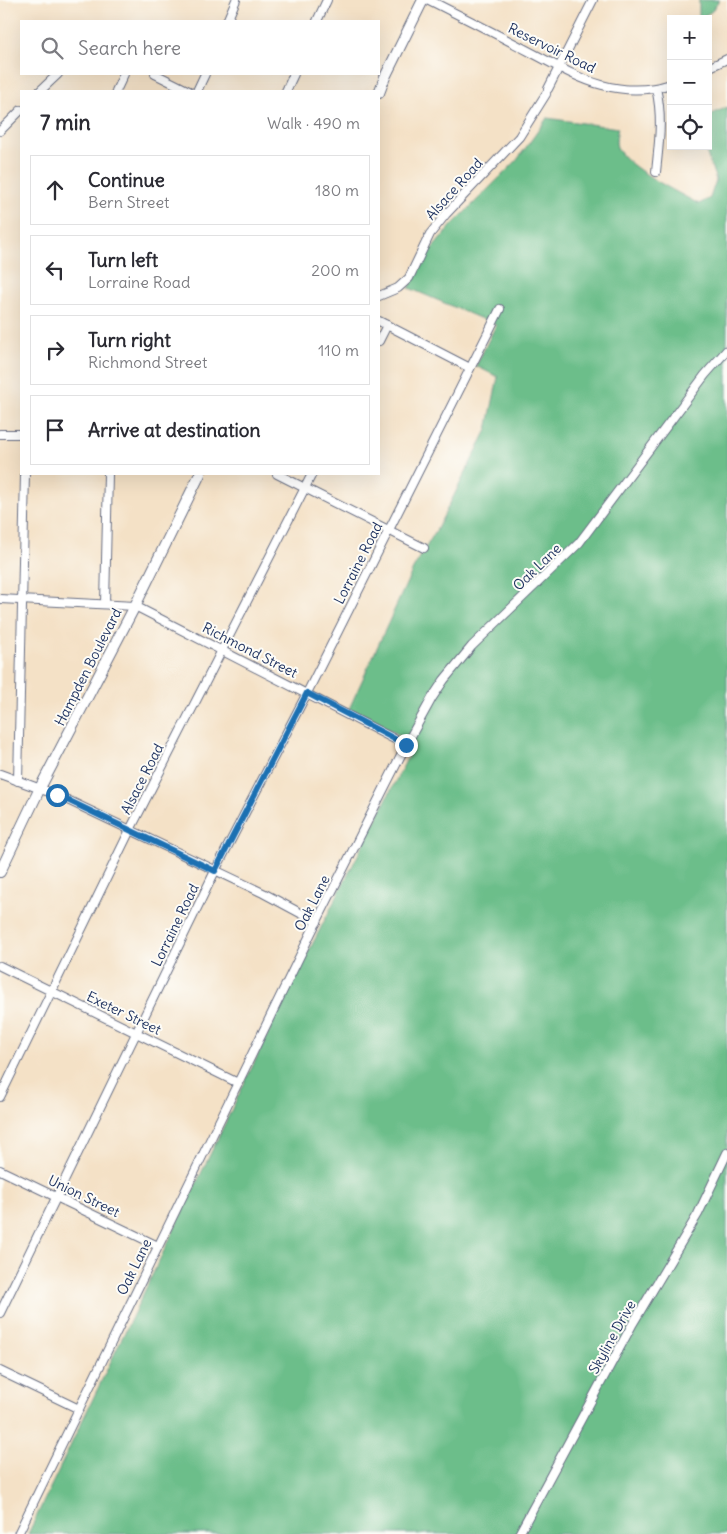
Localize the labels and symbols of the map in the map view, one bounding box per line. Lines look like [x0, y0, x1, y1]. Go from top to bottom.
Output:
street label: Reservoir Road [505, 19, 599, 77]
street label: Alsace Road [422, 154, 486, 224]
street label: Lorraine Road [330, 519, 386, 607]
street label: Oak Lane [509, 540, 565, 594]
street label: Hampden Boulevard [51, 605, 125, 729]
street label: Richmond Street [199, 618, 301, 682]
route end [395, 734, 418, 757]
street label: Alsace Road [117, 741, 167, 817]
route start [46, 784, 69, 807]
street label: Oak Lane [290, 872, 334, 934]
street label: Lorraine Road [147, 881, 203, 969]
street label: Exeter Street [84, 987, 164, 1039]
street label: Union Street [45, 1171, 123, 1221]
street label: Oak Lane [113, 1236, 155, 1298]
street label: Skyline Drive [584, 1297, 640, 1377]

